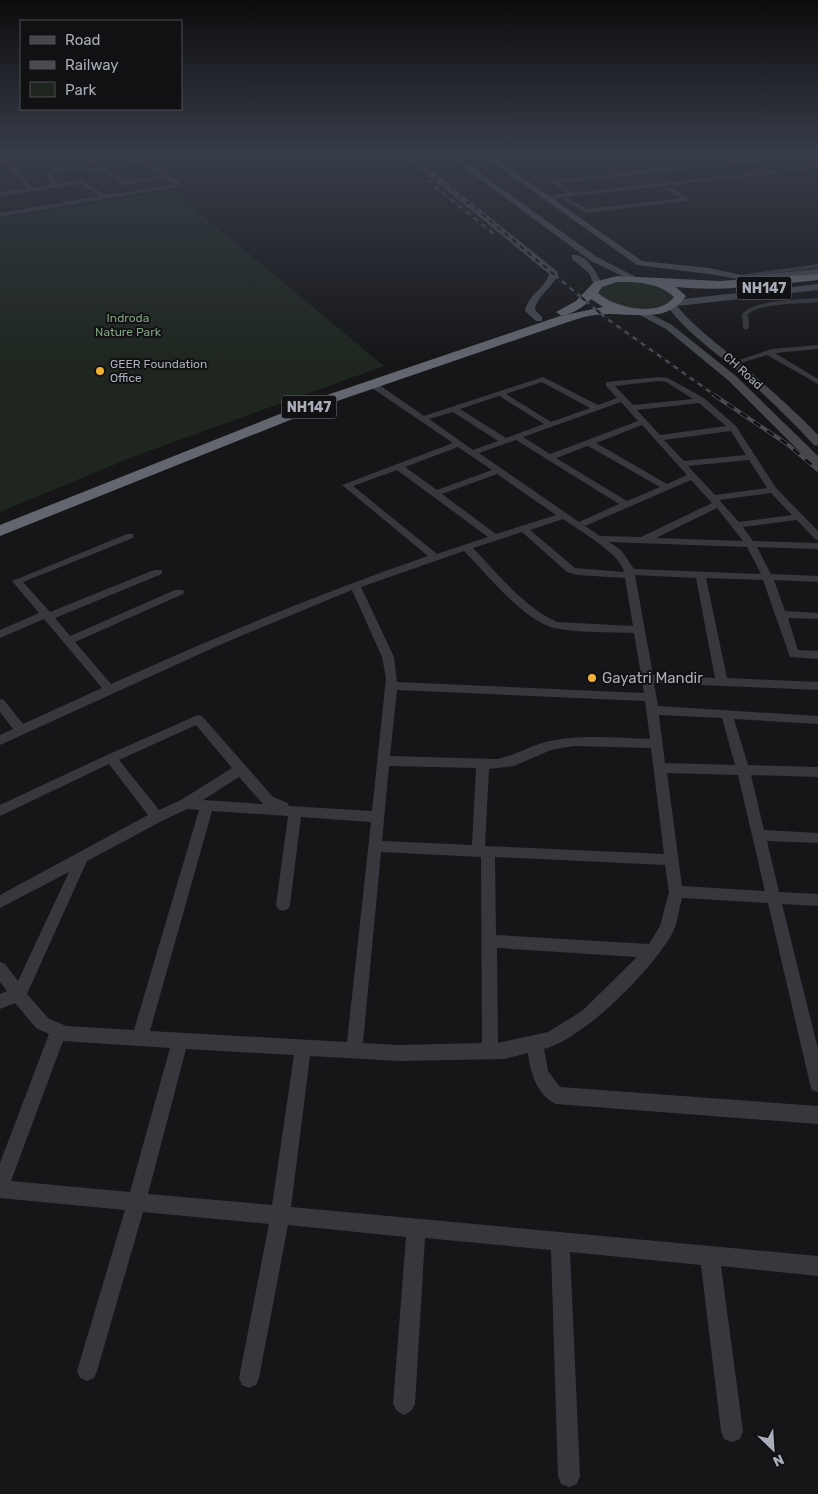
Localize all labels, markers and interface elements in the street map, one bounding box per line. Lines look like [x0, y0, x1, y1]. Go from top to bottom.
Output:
legend [20, 20, 182, 110]
text: Road [65, 31, 101, 49]
text: Railway [65, 56, 119, 74]
text: Park [65, 81, 96, 99]
road number: NH147 [736, 276, 792, 300]
park label: Indroda Nature Park [95, 311, 162, 339]
street label: CH Road [720, 350, 766, 392]
place label: GEER Foundation Office [110, 357, 207, 385]
marker: GEER Foundation Office [94, 365, 106, 377]
road number: NH147 [282, 396, 336, 418]
place label: Gayatri Mandir [602, 669, 703, 687]
marker: Gayatri Mandir [586, 672, 598, 684]
north arrow [748, 1424, 798, 1474]
text: N [770, 1450, 786, 1470]

